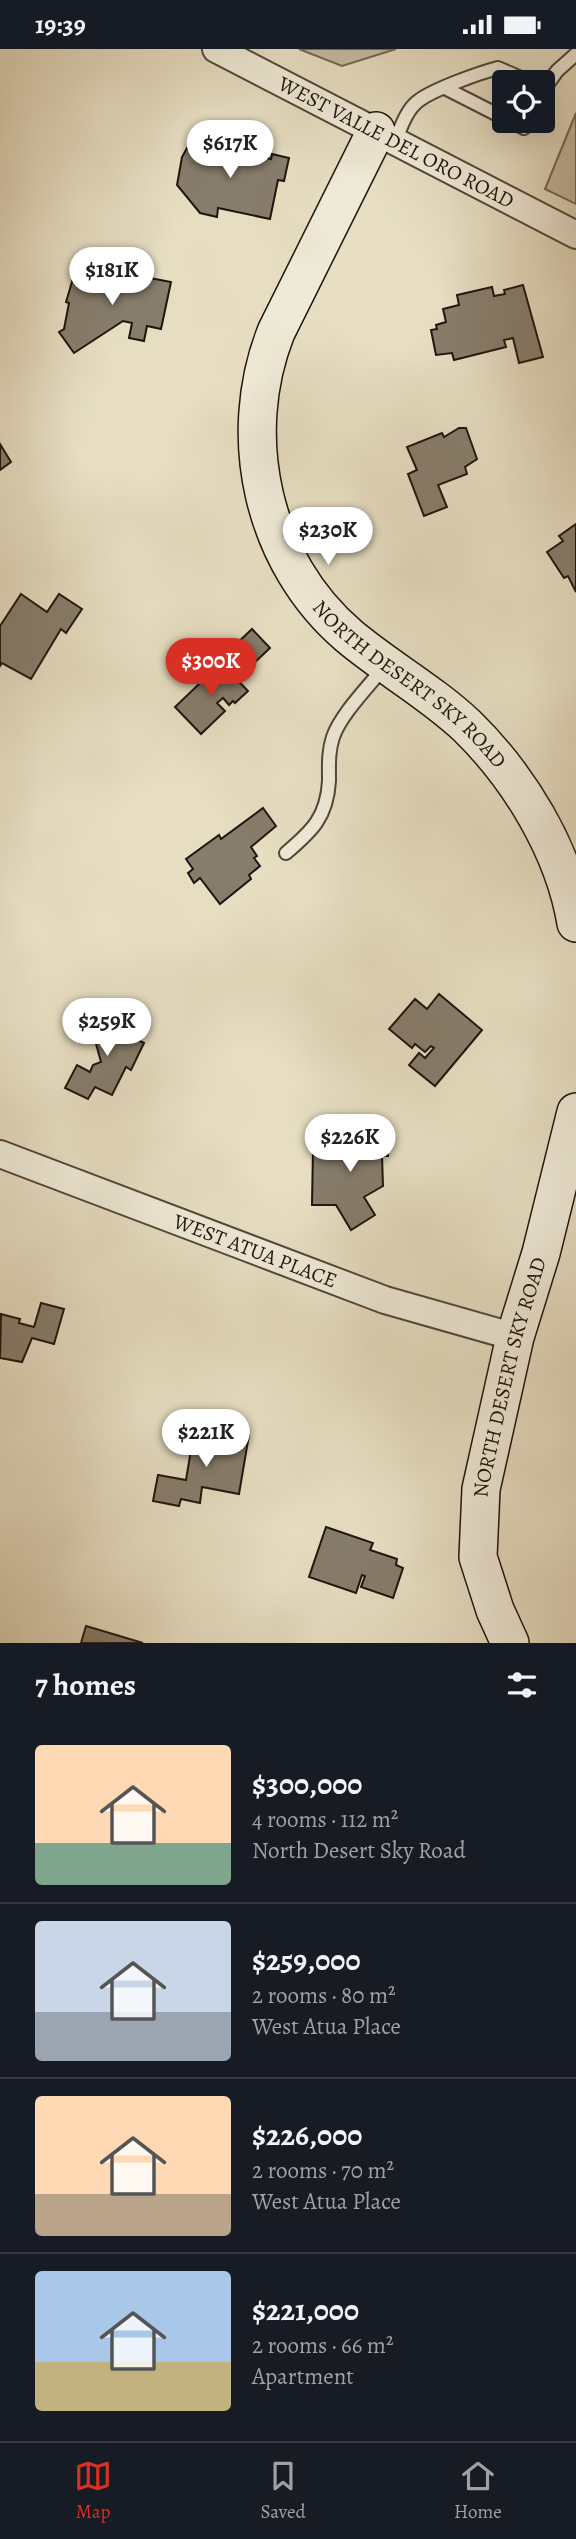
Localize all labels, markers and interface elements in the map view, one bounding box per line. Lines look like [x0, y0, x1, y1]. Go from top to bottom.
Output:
text: 19:39 [35, 7, 86, 42]
street label: WEST VALLE DEL ORO ROAD [273, 69, 519, 215]
map controls [492, 70, 555, 133]
button: locate [492, 70, 555, 133]
pin: $617K [181, 121, 279, 180]
text: $617K [203, 127, 257, 158]
pin: $181K [63, 247, 161, 307]
text: $181K [85, 254, 139, 285]
pin: $230K [279, 507, 377, 567]
text: $230K [299, 514, 357, 545]
street label: NORTH DESERT SKY ROAD [306, 594, 513, 774]
pin: $300K [162, 639, 260, 698]
text: $300K [182, 645, 240, 676]
pin: $259K [58, 999, 156, 1058]
text: $259K [78, 1005, 136, 1036]
pin: $226K [301, 1115, 399, 1174]
text: $226K [321, 1121, 379, 1152]
street label: WEST ATUA PLACE [169, 1207, 341, 1295]
street label: NORTH DESERT SKY ROAD [467, 1254, 553, 1498]
pin: $221K [157, 1409, 255, 1469]
text: $221K [178, 1416, 234, 1447]
text: 7 homes [35, 1665, 136, 1705]
icon: filters [503, 1666, 541, 1704]
text: $300,000 [252, 1764, 362, 1804]
icon: home [91, 1773, 175, 1857]
text: 4 rooms · 112 m² [252, 1804, 398, 1835]
text: North Desert Sky Road [252, 1835, 466, 1866]
text: $259,000 [252, 1940, 361, 1980]
icon: home [91, 1949, 175, 2033]
text: 2 rooms · 80 m² [252, 1980, 396, 2011]
text: West Atua Place [252, 2011, 401, 2042]
text: $226,000 [252, 2115, 362, 2155]
icon: home [91, 2124, 175, 2208]
text: 2 rooms · 70 m² [252, 2155, 394, 2186]
text: West Atua Place [252, 2186, 401, 2217]
text: $221,000 [252, 2290, 359, 2330]
icon: home [91, 2299, 175, 2383]
text: 2 rooms · 66 m² [252, 2330, 394, 2361]
text: Apartment [252, 2361, 354, 2392]
tab: Map [74, 2457, 112, 2525]
tab: Saved [261, 2457, 306, 2525]
tab: Home [454, 2457, 502, 2525]

